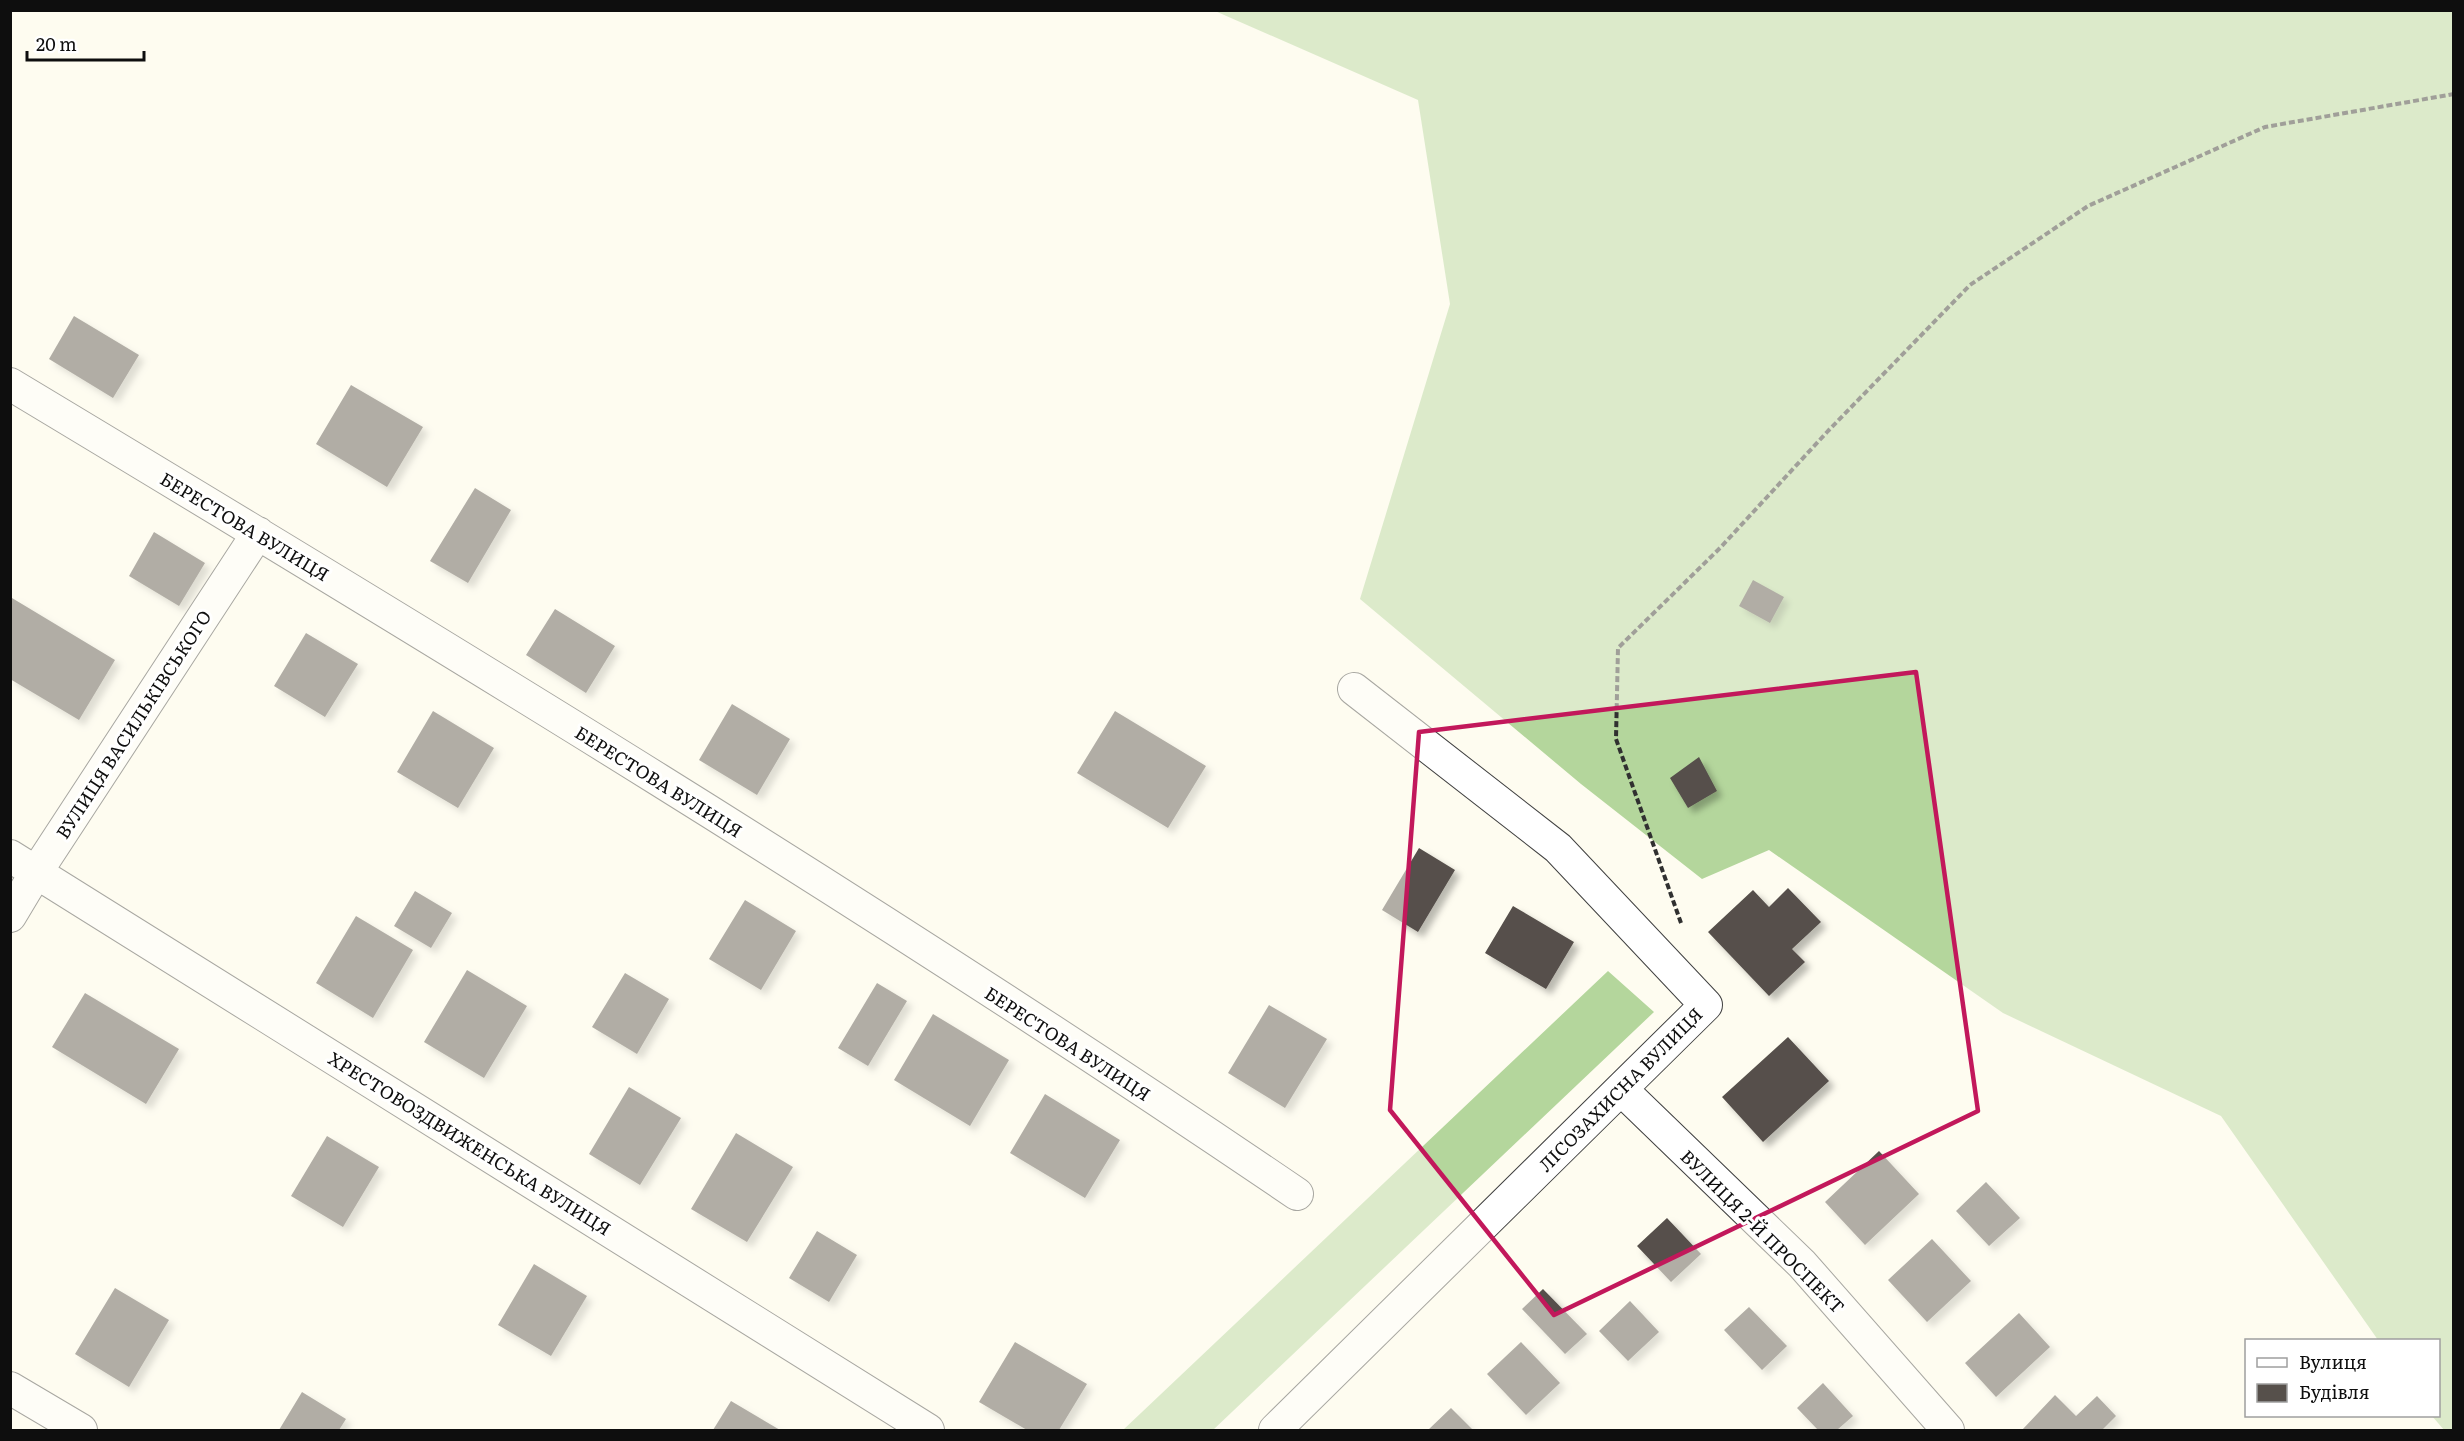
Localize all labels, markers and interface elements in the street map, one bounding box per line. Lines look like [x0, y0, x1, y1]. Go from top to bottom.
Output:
scale bar [27, 24, 144, 62]
text: 20 m [36, 30, 77, 57]
street label: БЕРЕСТОВА ВУЛИЦЯ [155, 465, 335, 587]
street label: ВУЛИЦЯ ВАСИЛЬКІВСЬКОГО [49, 604, 217, 844]
street label: БЕРЕСТОВА ВУЛИЦЯ [570, 718, 748, 844]
street label: БЕРЕСТОВА ВУЛИЦЯ [980, 979, 1156, 1107]
street label: ЛІСОЗАХИСНА ВУЛИЦЯ [1532, 1001, 1708, 1177]
street label: ХРЕСТОВОЗДВИЖЕНСЬКА ВУЛИЦЯ [323, 1044, 617, 1242]
street label: ВУЛИЦЯ 2-Й ПРОСПЕКТ [1675, 1143, 1851, 1319]
legend [2245, 1339, 2440, 1417]
text: Вулиця [2299, 1348, 2367, 1375]
text: Будівля [2299, 1378, 2370, 1405]

